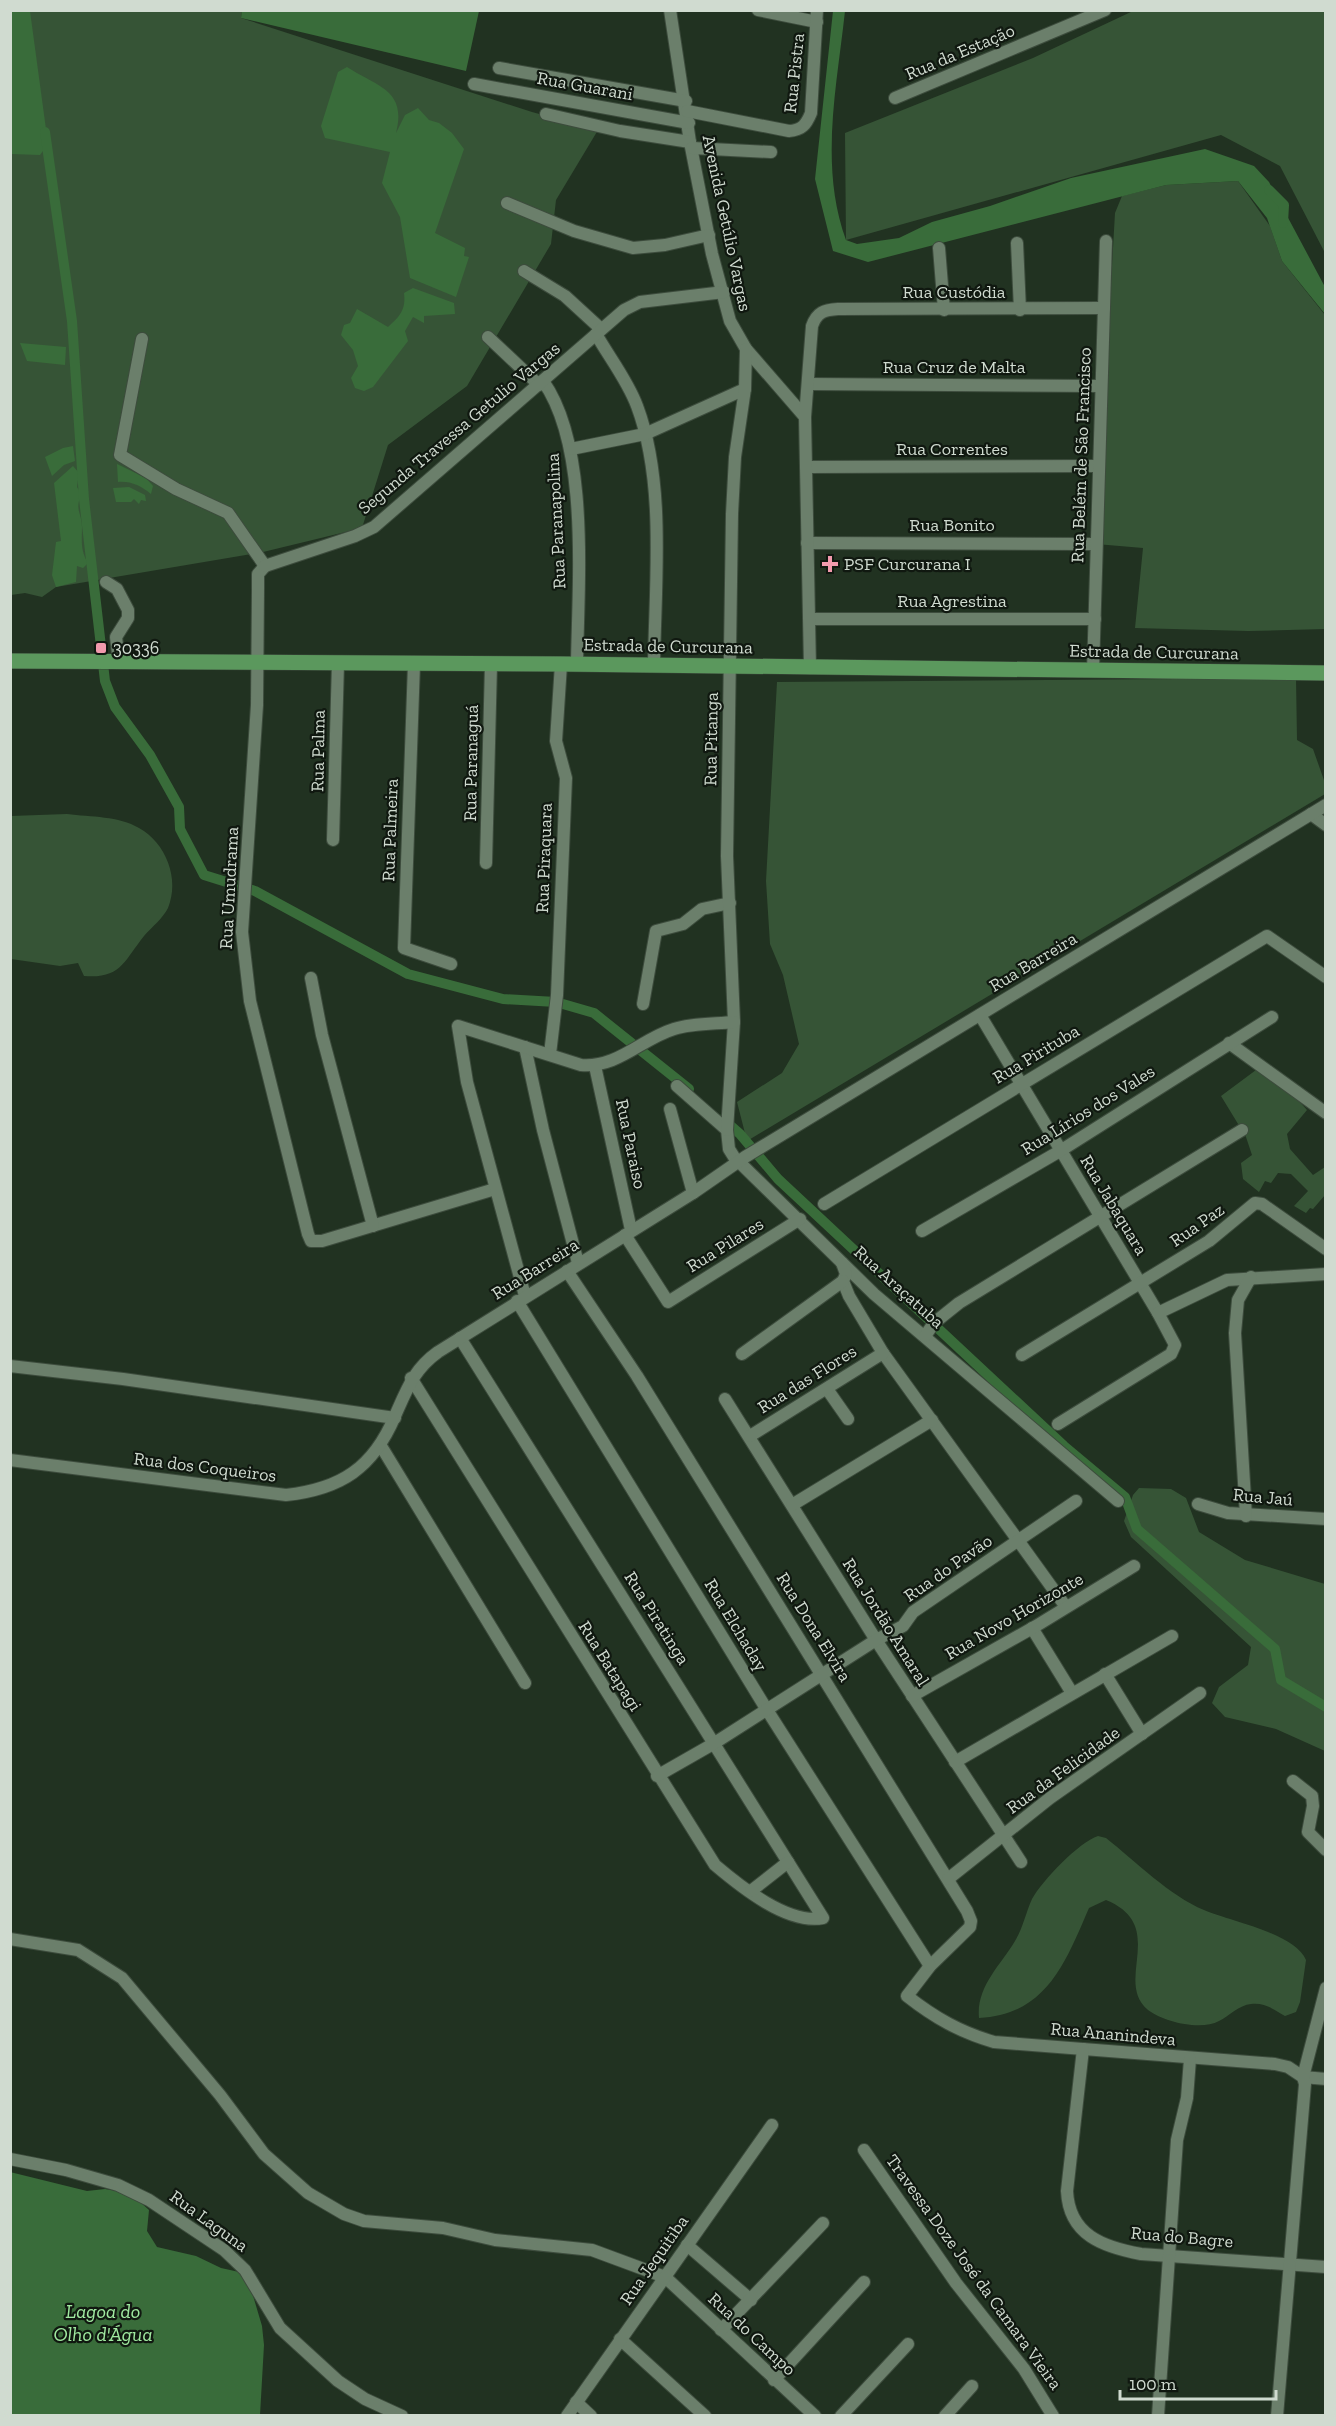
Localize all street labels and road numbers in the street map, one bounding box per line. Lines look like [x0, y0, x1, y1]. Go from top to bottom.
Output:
street label: Rua da Estação [902, 19, 1018, 85]
street label: Rua Pistra [779, 32, 809, 114]
street label: Rua Guarani [535, 67, 635, 105]
street label: Avenida Getúlio Vargas [698, 133, 756, 313]
street label: Rua Custódia [902, 281, 1006, 303]
street label: Segunda Travessa Getulio Vargas [354, 337, 564, 519]
street label: Rua Belém de São Francisco [1066, 347, 1096, 563]
street label: Rua Cruz de Malta [883, 356, 1026, 378]
street label: Rua Correntes [896, 438, 1008, 460]
street label: Rua Paranapolina [541, 452, 571, 590]
street label: Rua Bonito [909, 514, 995, 536]
street label: Rua Agrestina [897, 590, 1007, 612]
street label: Estrada de Curcurana [583, 634, 753, 658]
street label: Estrada de Curcurana [1069, 640, 1239, 664]
street label: Rua Pitanga [699, 692, 723, 786]
street label: Rua Paranaguá [459, 704, 483, 822]
street label: Rua Palma [306, 710, 330, 792]
street label: Rua Palmeira [377, 778, 403, 882]
street label: Rua Piraquara [531, 802, 557, 913]
street label: Rua Umudrama [215, 826, 243, 950]
street label: Rua Barreira [985, 927, 1081, 997]
street label: Rua Pirituba [989, 1019, 1084, 1088]
street label: Rua Lírios dos Vales [1017, 1060, 1159, 1160]
street label: Rua Paraiso [611, 1097, 651, 1191]
street label: Rua Jabaquara [1075, 1151, 1153, 1259]
street label: Rua Paz [1166, 1198, 1228, 1252]
street label: Rua Pilares [682, 1213, 768, 1277]
street label: Rua Barreira [487, 1233, 583, 1304]
street label: Rua Araçatuba [849, 1241, 949, 1333]
street label: Rua das Flores [753, 1340, 861, 1418]
street label: Rua dos Coqueiros [132, 1447, 278, 1487]
street label: Rua Jaú [1232, 1483, 1294, 1511]
street label: Rua do Pavão [900, 1529, 996, 1607]
street label: Rua Jordão Amaral [838, 1554, 934, 1690]
street label: Rua Piratinga [620, 1567, 695, 1669]
street label: Rua Novo Horizonte [941, 1567, 1087, 1665]
street label: Rua Dona Elvira [772, 1568, 856, 1686]
street label: Rua Elchaday [700, 1575, 773, 1676]
street label: Rua Batapagi [574, 1617, 646, 1715]
street label: Rua da Felicidade [1002, 1721, 1124, 1819]
street label: Rua Ananindeva [1049, 2018, 1177, 2050]
street label: Travessa Doze José da Camara Vieira [881, 2150, 1067, 2394]
street label: Rua Laguna [166, 2185, 253, 2257]
street label: Rua Jequitiba [615, 2211, 693, 2309]
street label: Rua do Bagre [1130, 2222, 1234, 2252]
street label: Rua do Campo [703, 2288, 801, 2380]

